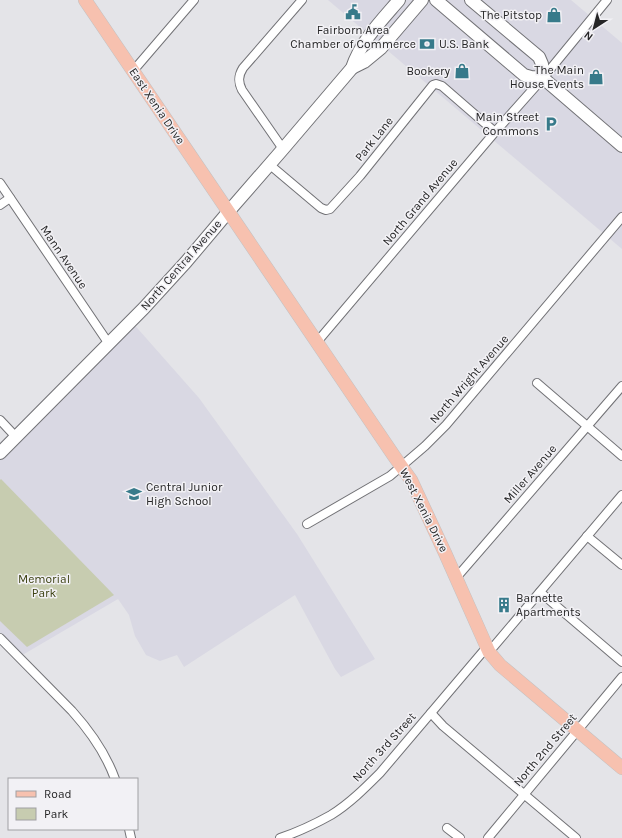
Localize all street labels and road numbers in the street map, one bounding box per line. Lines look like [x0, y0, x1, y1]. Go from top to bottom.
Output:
street label: East Xenia Drive [126, 65, 188, 147]
street label: Park Lane [352, 114, 396, 164]
street label: North Grand Avenue [380, 156, 460, 248]
street label: North Central Avenue [138, 217, 224, 313]
street label: Mann Avenue [38, 223, 90, 291]
street label: North Wright Avenue [427, 332, 511, 426]
street label: Miller Avenue [501, 442, 559, 506]
street label: West Xenia Drive [397, 466, 451, 554]
street label: North 3rd Street [349, 709, 419, 784]
street label: North 2nd Street [510, 710, 580, 789]

